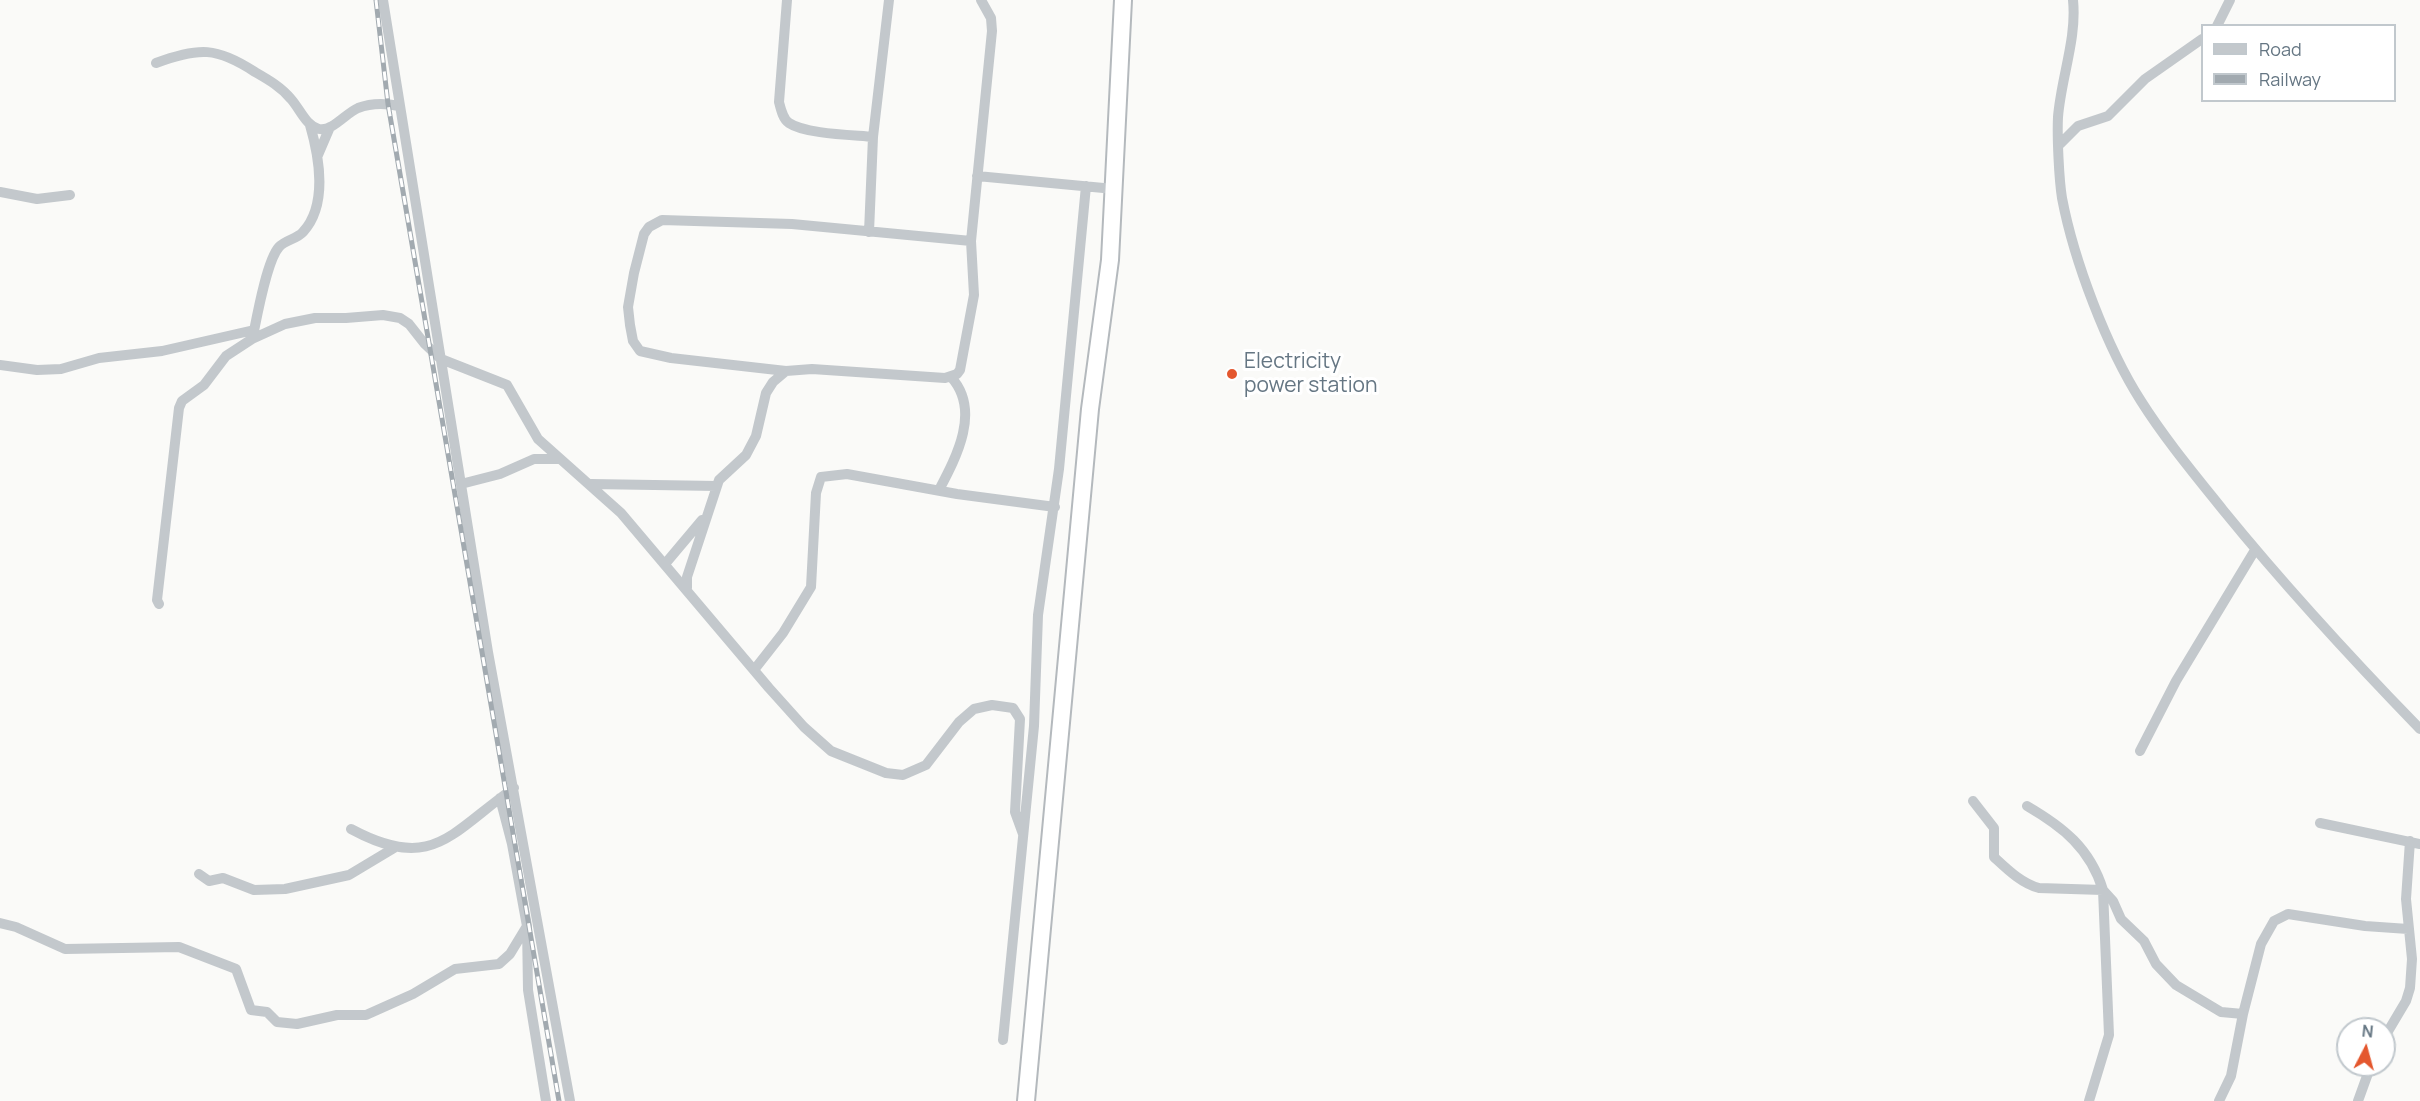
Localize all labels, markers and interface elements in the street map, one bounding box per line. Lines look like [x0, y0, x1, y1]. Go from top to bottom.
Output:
legend [2201, 24, 2396, 102]
text: Road [2259, 37, 2302, 61]
text: Railway [2259, 67, 2321, 91]
place label: Electricity power station [1244, 349, 1377, 399]
marker: Electricity power station [1225, 367, 1239, 381]
north arrow [2336, 1017, 2396, 1077]
text: N [2361, 1020, 2375, 1043]

